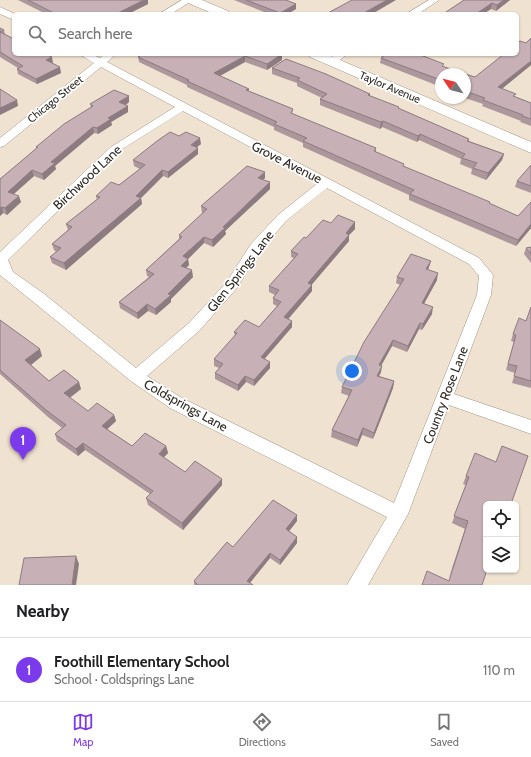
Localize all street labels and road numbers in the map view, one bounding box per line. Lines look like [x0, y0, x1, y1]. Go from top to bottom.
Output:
street label: Taylor Avenue [357, 68, 423, 106]
street label: Chicago Street [24, 72, 86, 126]
street label: Grove Avenue [249, 137, 325, 187]
street label: Birchwood Lane [49, 141, 125, 213]
street label: Glen Springs Lane [203, 227, 277, 315]
street label: Country Rose Lane [419, 344, 471, 446]
street label: Coldsprings Lane [141, 375, 231, 435]

